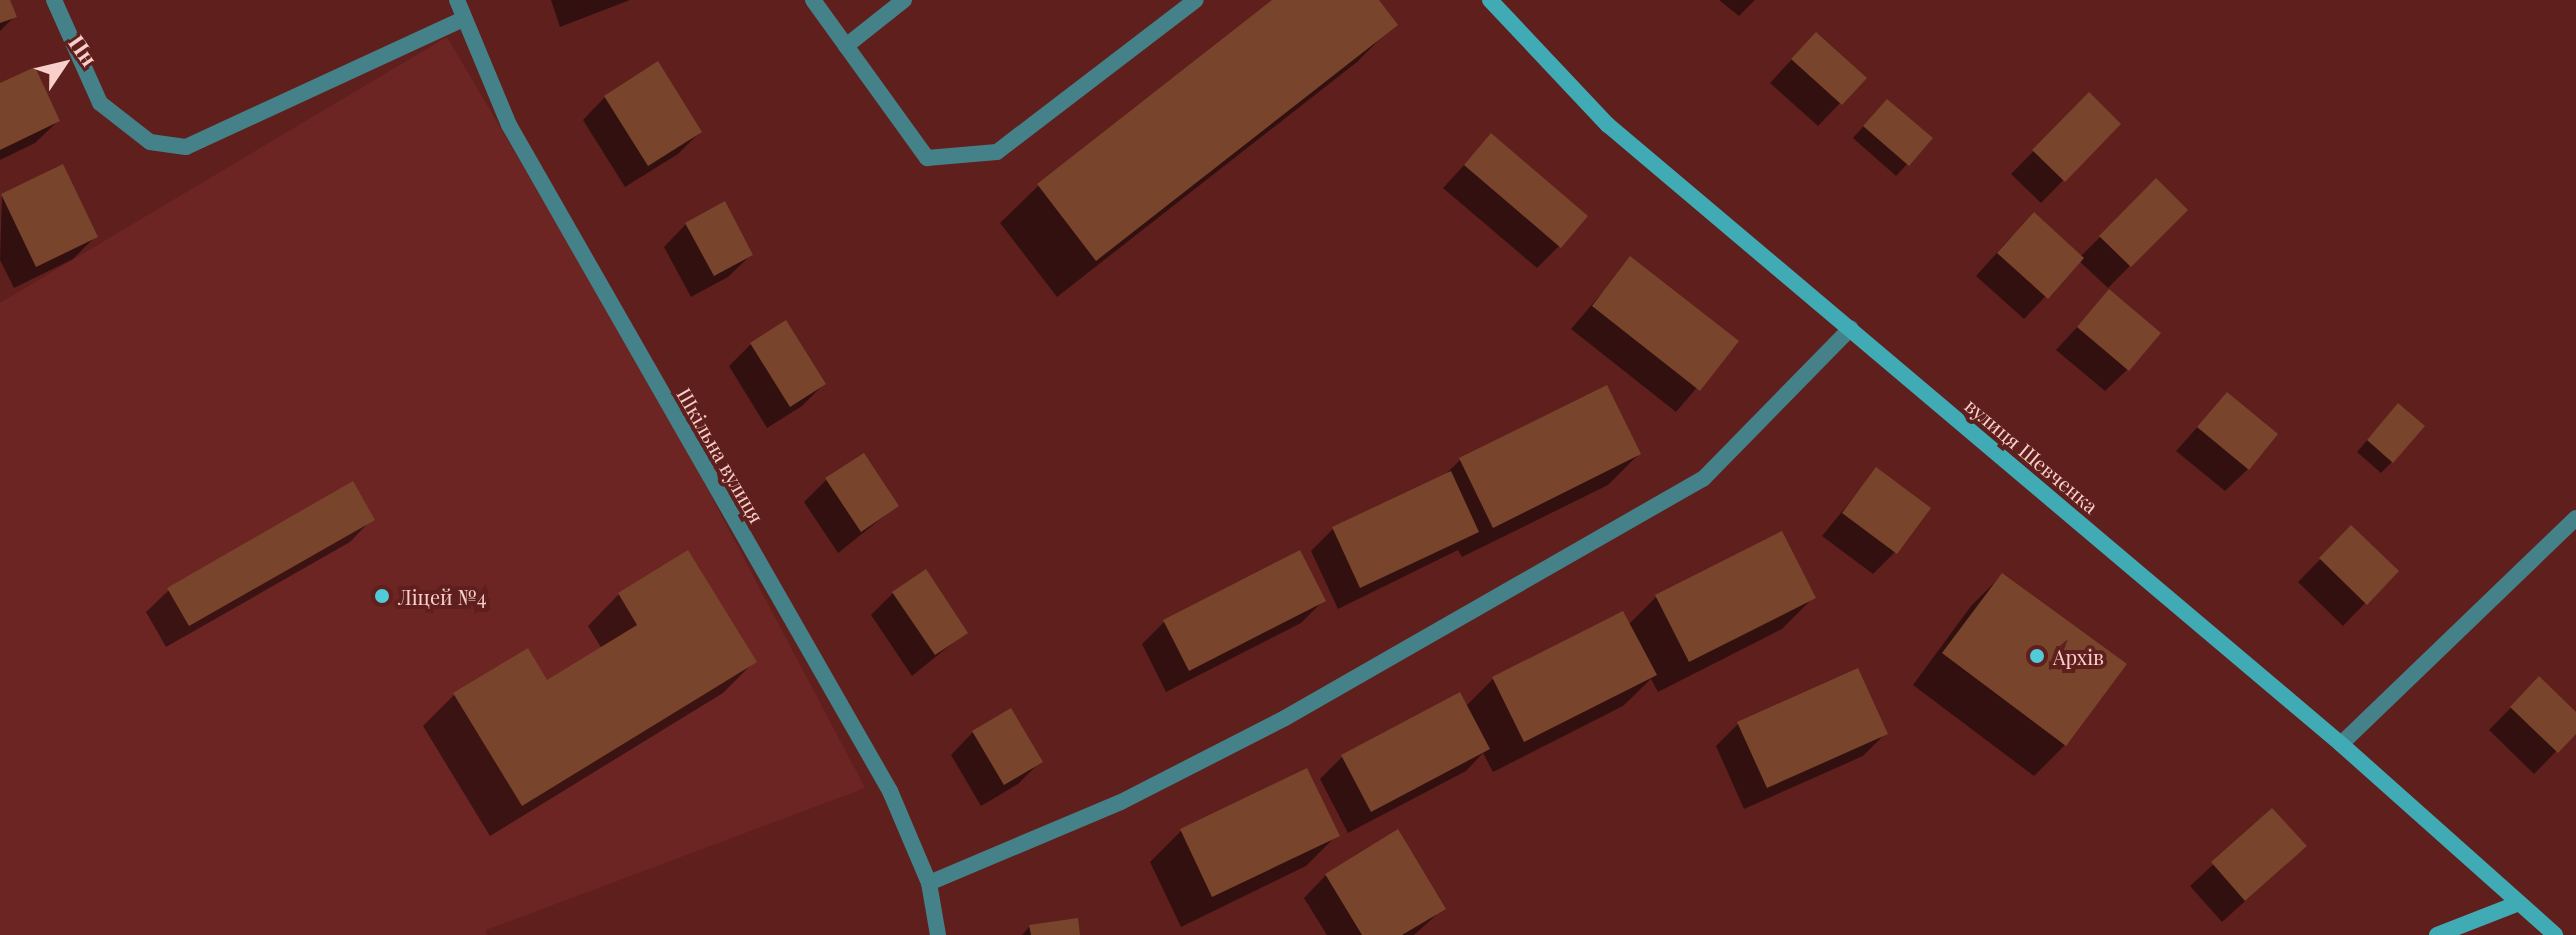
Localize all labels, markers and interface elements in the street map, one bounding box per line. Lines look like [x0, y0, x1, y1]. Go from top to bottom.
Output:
north arrow [24, 24, 104, 104]
text: Пн [62, 29, 105, 72]
street label: Шкільна вулиця [673, 383, 769, 527]
street label: вулиця Шевченка [1961, 392, 2103, 518]
place label: Ліцей №4 [398, 584, 487, 608]
marker: Ліцей №4 [373, 587, 391, 605]
place label: Архiв [2053, 644, 2104, 668]
marker: Архiв [2028, 647, 2046, 665]

